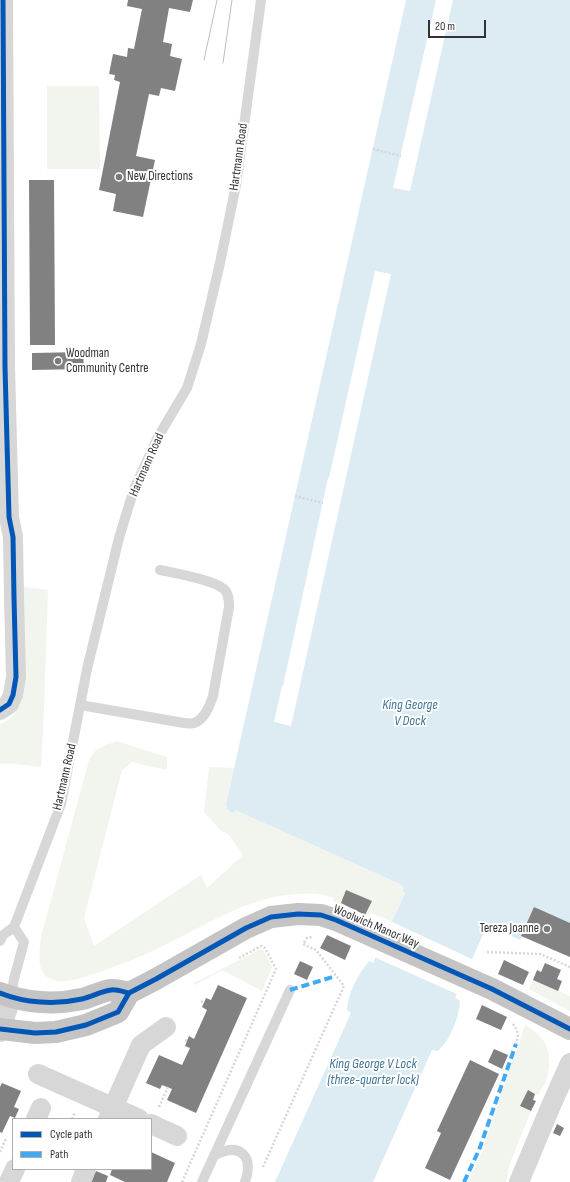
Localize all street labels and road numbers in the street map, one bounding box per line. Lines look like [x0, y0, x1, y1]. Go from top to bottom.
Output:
street label: Hartmann Road [227, 122, 251, 192]
street label: Hartmann Road [126, 431, 168, 499]
street label: Hartmann Road [50, 742, 80, 812]
street label: Woolwich Manor Way [331, 902, 421, 952]

